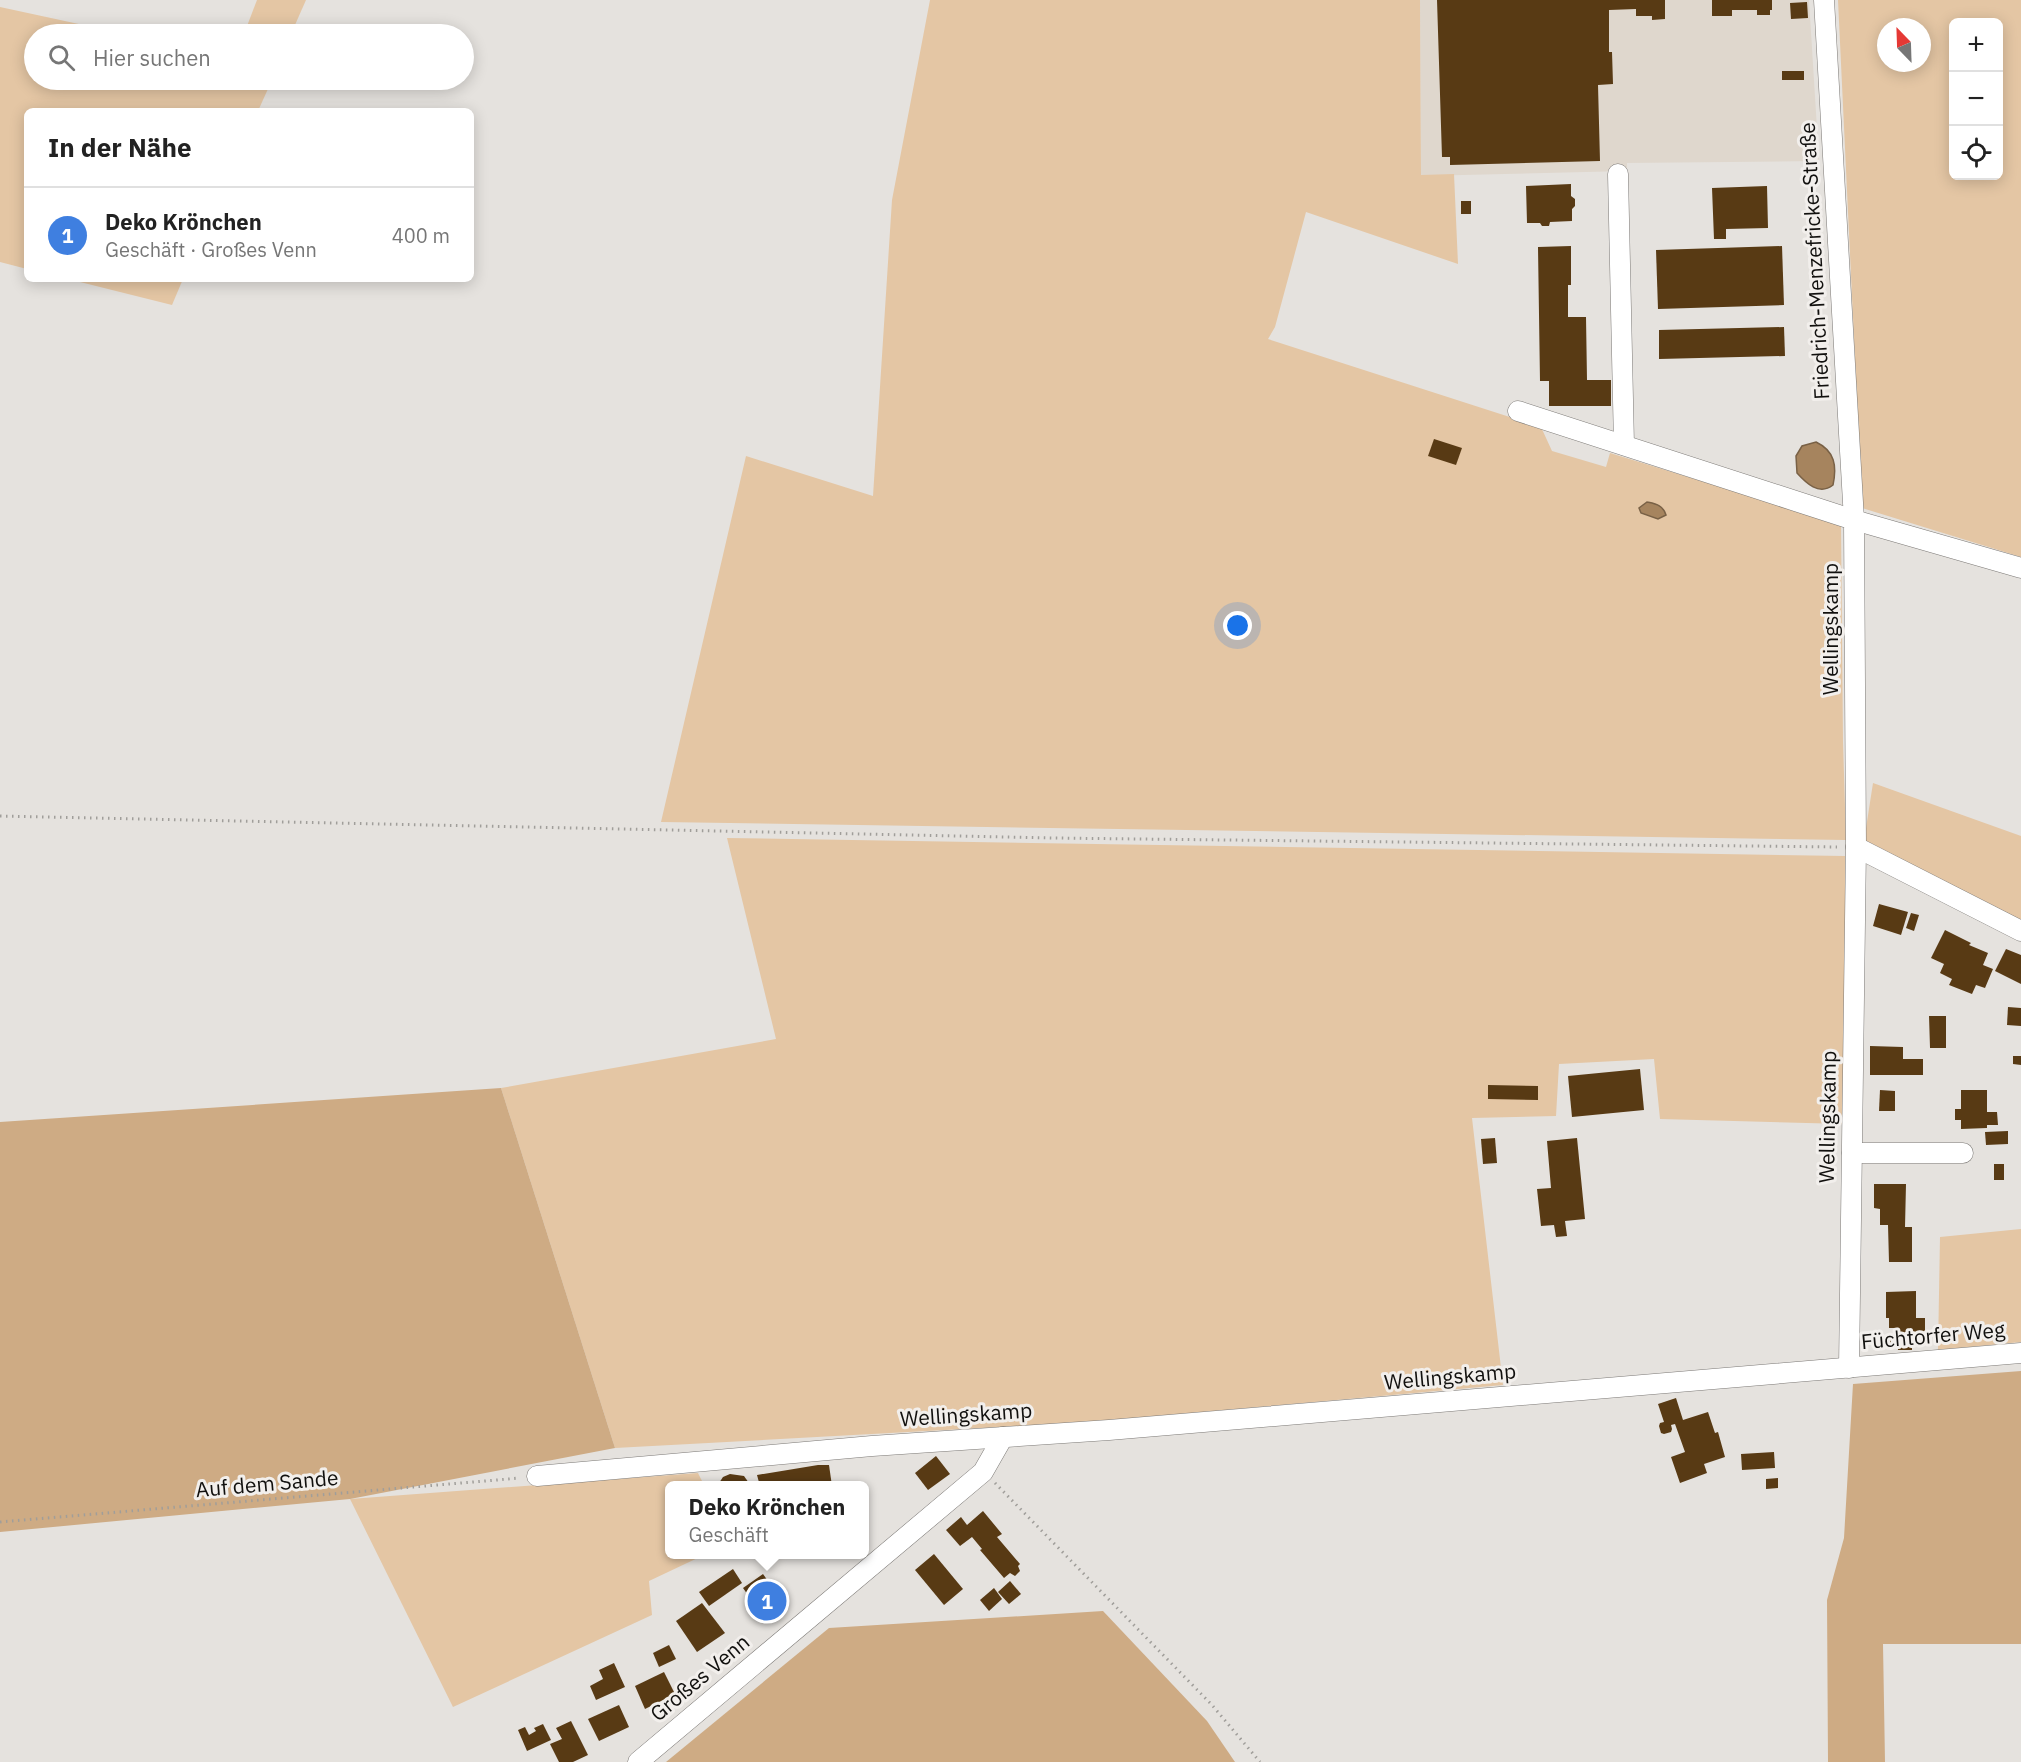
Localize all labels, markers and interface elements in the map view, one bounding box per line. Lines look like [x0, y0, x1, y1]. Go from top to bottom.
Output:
north arrow [1877, 18, 1931, 72]
map controls [1949, 18, 2003, 180]
button: + [1949, 18, 2003, 72]
search box [24, 24, 474, 90]
icon: search [45, 41, 78, 74]
text: Hier suchen [93, 43, 211, 72]
button: − [1949, 72, 2003, 126]
street label: Friedrich-Menzefricke-Straße [1793, 122, 1835, 400]
button: locate [1949, 126, 2003, 180]
text: In der Nähe [48, 130, 192, 164]
text: Deko Krönchen [105, 207, 262, 236]
text: 1 [62, 222, 74, 249]
text: 400 m [392, 222, 450, 249]
text: Geschäft · Großes Venn [105, 236, 317, 263]
street label: Wellingskamp [1816, 563, 1844, 695]
your location [1223, 611, 1252, 640]
street label: Wellingskamp [1812, 1051, 1842, 1183]
street label: Füchtorfer Weg [1860, 1315, 2006, 1355]
street label: Wellingskamp [1383, 1356, 1517, 1396]
street label: Wellingskamp [899, 1395, 1033, 1433]
street label: Auf dem Sande [194, 1463, 339, 1503]
popup [665, 1481, 869, 1559]
text: Deko Krönchen [689, 1492, 845, 1521]
text: Geschäft [689, 1521, 769, 1548]
pin: 1 [748, 1578, 786, 1624]
street label: Großes Venn [644, 1627, 755, 1727]

